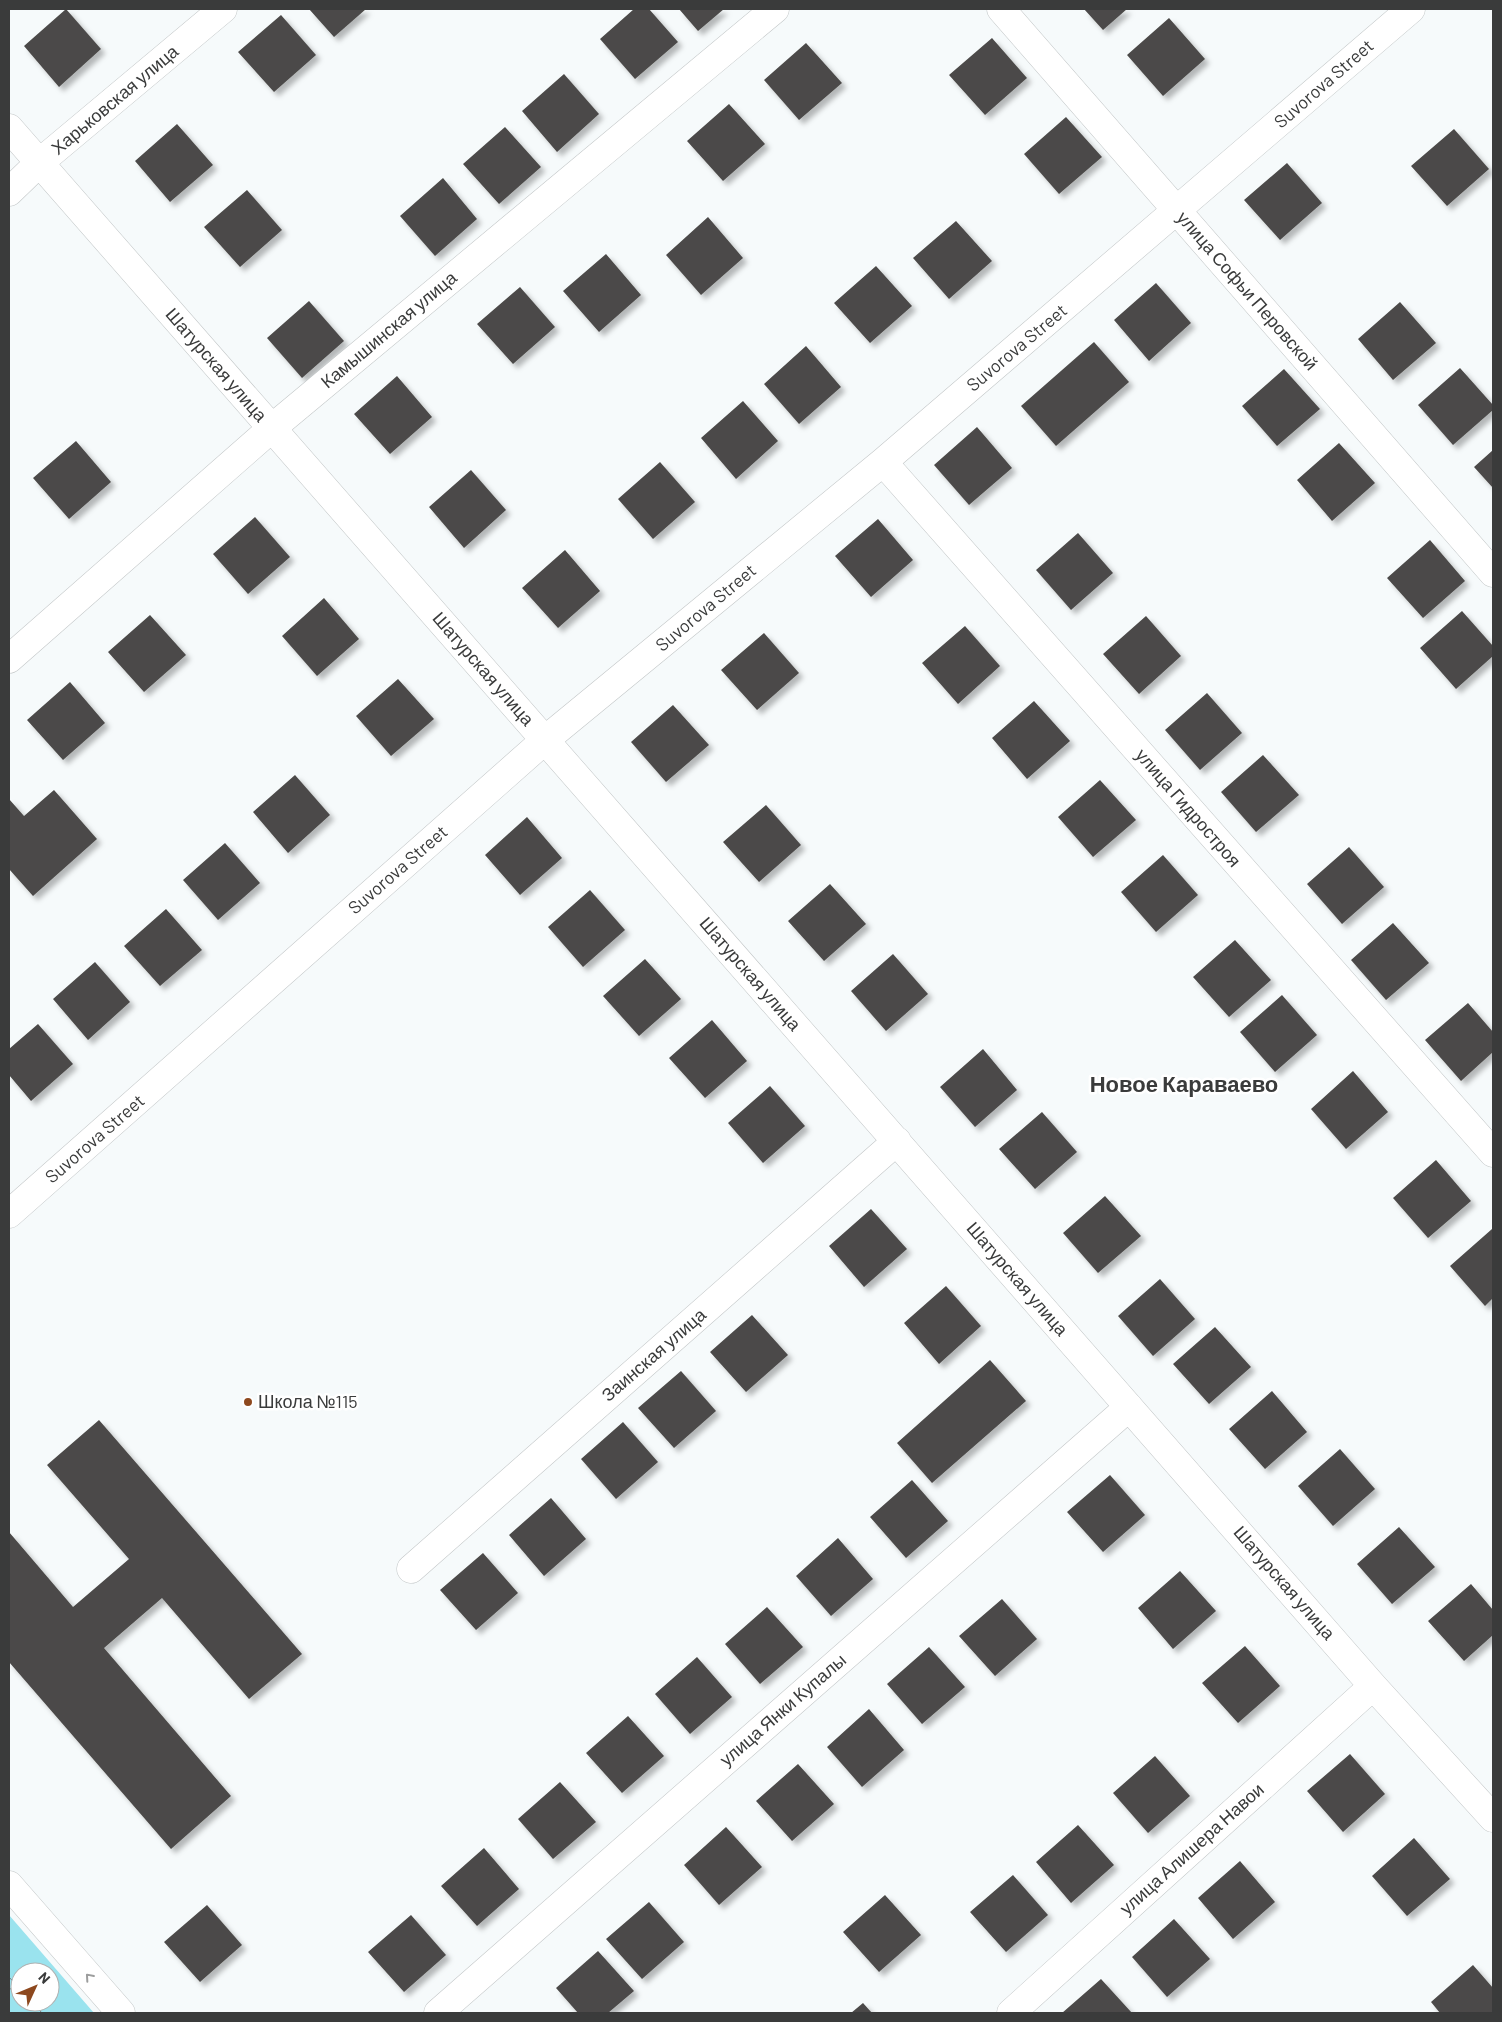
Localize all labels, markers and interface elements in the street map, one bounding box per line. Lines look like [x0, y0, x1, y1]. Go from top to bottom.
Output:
street label: Suvorova Street [1269, 34, 1378, 132]
street label: Харьковская улица [46, 39, 183, 159]
street label: улица Софьи Перовской [1173, 206, 1323, 374]
street label: Камышинская улица [316, 265, 461, 392]
street label: Suvorova Street [962, 299, 1071, 396]
street label: Шатурская улица [161, 303, 273, 426]
street label: Suvorova Street [651, 559, 760, 656]
street label: Шатурская улица [428, 607, 540, 730]
street label: улица Гидростроя [1131, 744, 1246, 871]
street label: Suvorova Street [343, 820, 452, 918]
street label: Шатурская улица [695, 912, 807, 1035]
district label: Новое Караваево [1090, 1070, 1278, 1097]
street label: Suvorova Street [40, 1089, 149, 1187]
street label: Шатурская улица [962, 1217, 1074, 1340]
street label: Заинская улица [597, 1302, 711, 1406]
place label: Школа №115 [258, 1390, 358, 1412]
marker: Школа №115 [242, 1396, 254, 1408]
street label: Шатурская улица [1229, 1521, 1341, 1644]
street label: улица Янки Купалы [715, 1648, 850, 1770]
street label: улица Алишера Навои [1115, 1778, 1268, 1919]
north arrow [10, 1962, 60, 2012]
text: N [35, 1968, 54, 1987]
one-way arrow [86, 1973, 95, 1982]

